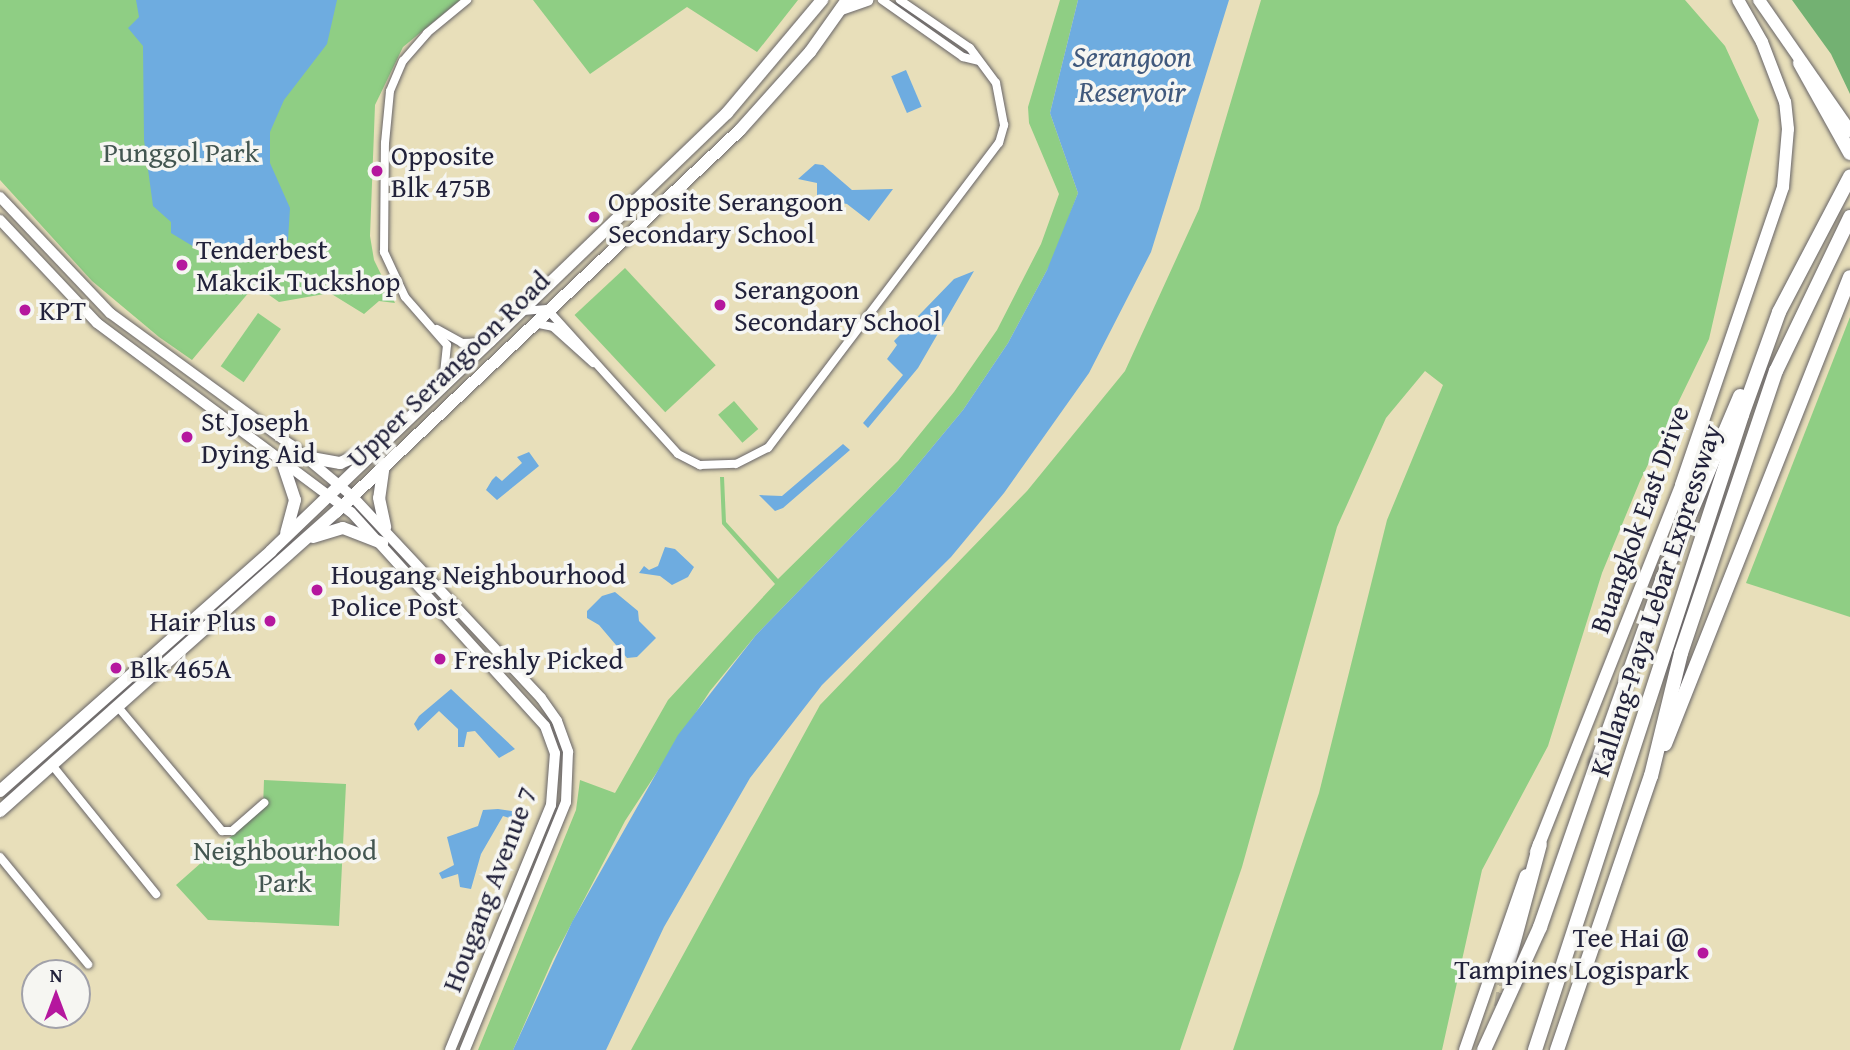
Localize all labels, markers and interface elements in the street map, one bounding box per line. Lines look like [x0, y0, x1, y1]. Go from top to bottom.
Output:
water label: Serangoon Reservoir [1072, 38, 1192, 108]
park label: Punggol Park [103, 135, 259, 169]
place label: Opposite Blk 475B [391, 138, 495, 204]
marker: Opposite Blk 475B [369, 163, 385, 179]
place label: Opposite Serangoon Secondary School [608, 184, 843, 250]
marker: Opposite Serangoon Secondary School [586, 209, 602, 225]
place label: Tenderbest Makcik Tuckshop [196, 232, 400, 298]
marker: Tenderbest Makcik Tuckshop [174, 257, 190, 273]
street label: Upper Serangoon Road [339, 263, 557, 475]
place label: Serangoon Secondary School [734, 272, 941, 338]
place label: KPT [39, 293, 86, 327]
marker: Serangoon Secondary School [712, 297, 728, 313]
marker: KPT [17, 302, 33, 318]
street label: Buangkok East Drive [1582, 401, 1696, 637]
place label: St Joseph Dying Aid [201, 404, 315, 470]
street label: Kallang-Paya Lebar Expressway [1582, 420, 1728, 780]
marker: St Joseph Dying Aid [179, 429, 195, 445]
place label: Hougang Neighbourhood Police Post [331, 557, 626, 623]
marker: Hougang Neighbourhood Police Post [309, 582, 325, 598]
place label: Hair Plus [149, 604, 256, 638]
marker: Hair Plus [262, 613, 278, 629]
place label: Freshly Picked [454, 642, 623, 676]
place label: Blk 465A [130, 651, 232, 685]
marker: Freshly Picked [432, 651, 448, 667]
marker: Blk 465A [108, 660, 124, 676]
street label: Hougang Avenue 7 [434, 782, 544, 996]
park label: Neighbourhood Park [193, 833, 377, 899]
place label: Tee Hai @ Tampines Logispark [1454, 920, 1689, 986]
marker: Tee Hai @ Tampines Logispark [1695, 945, 1711, 961]
north arrow [21, 959, 91, 1029]
text: N [50, 961, 62, 989]

